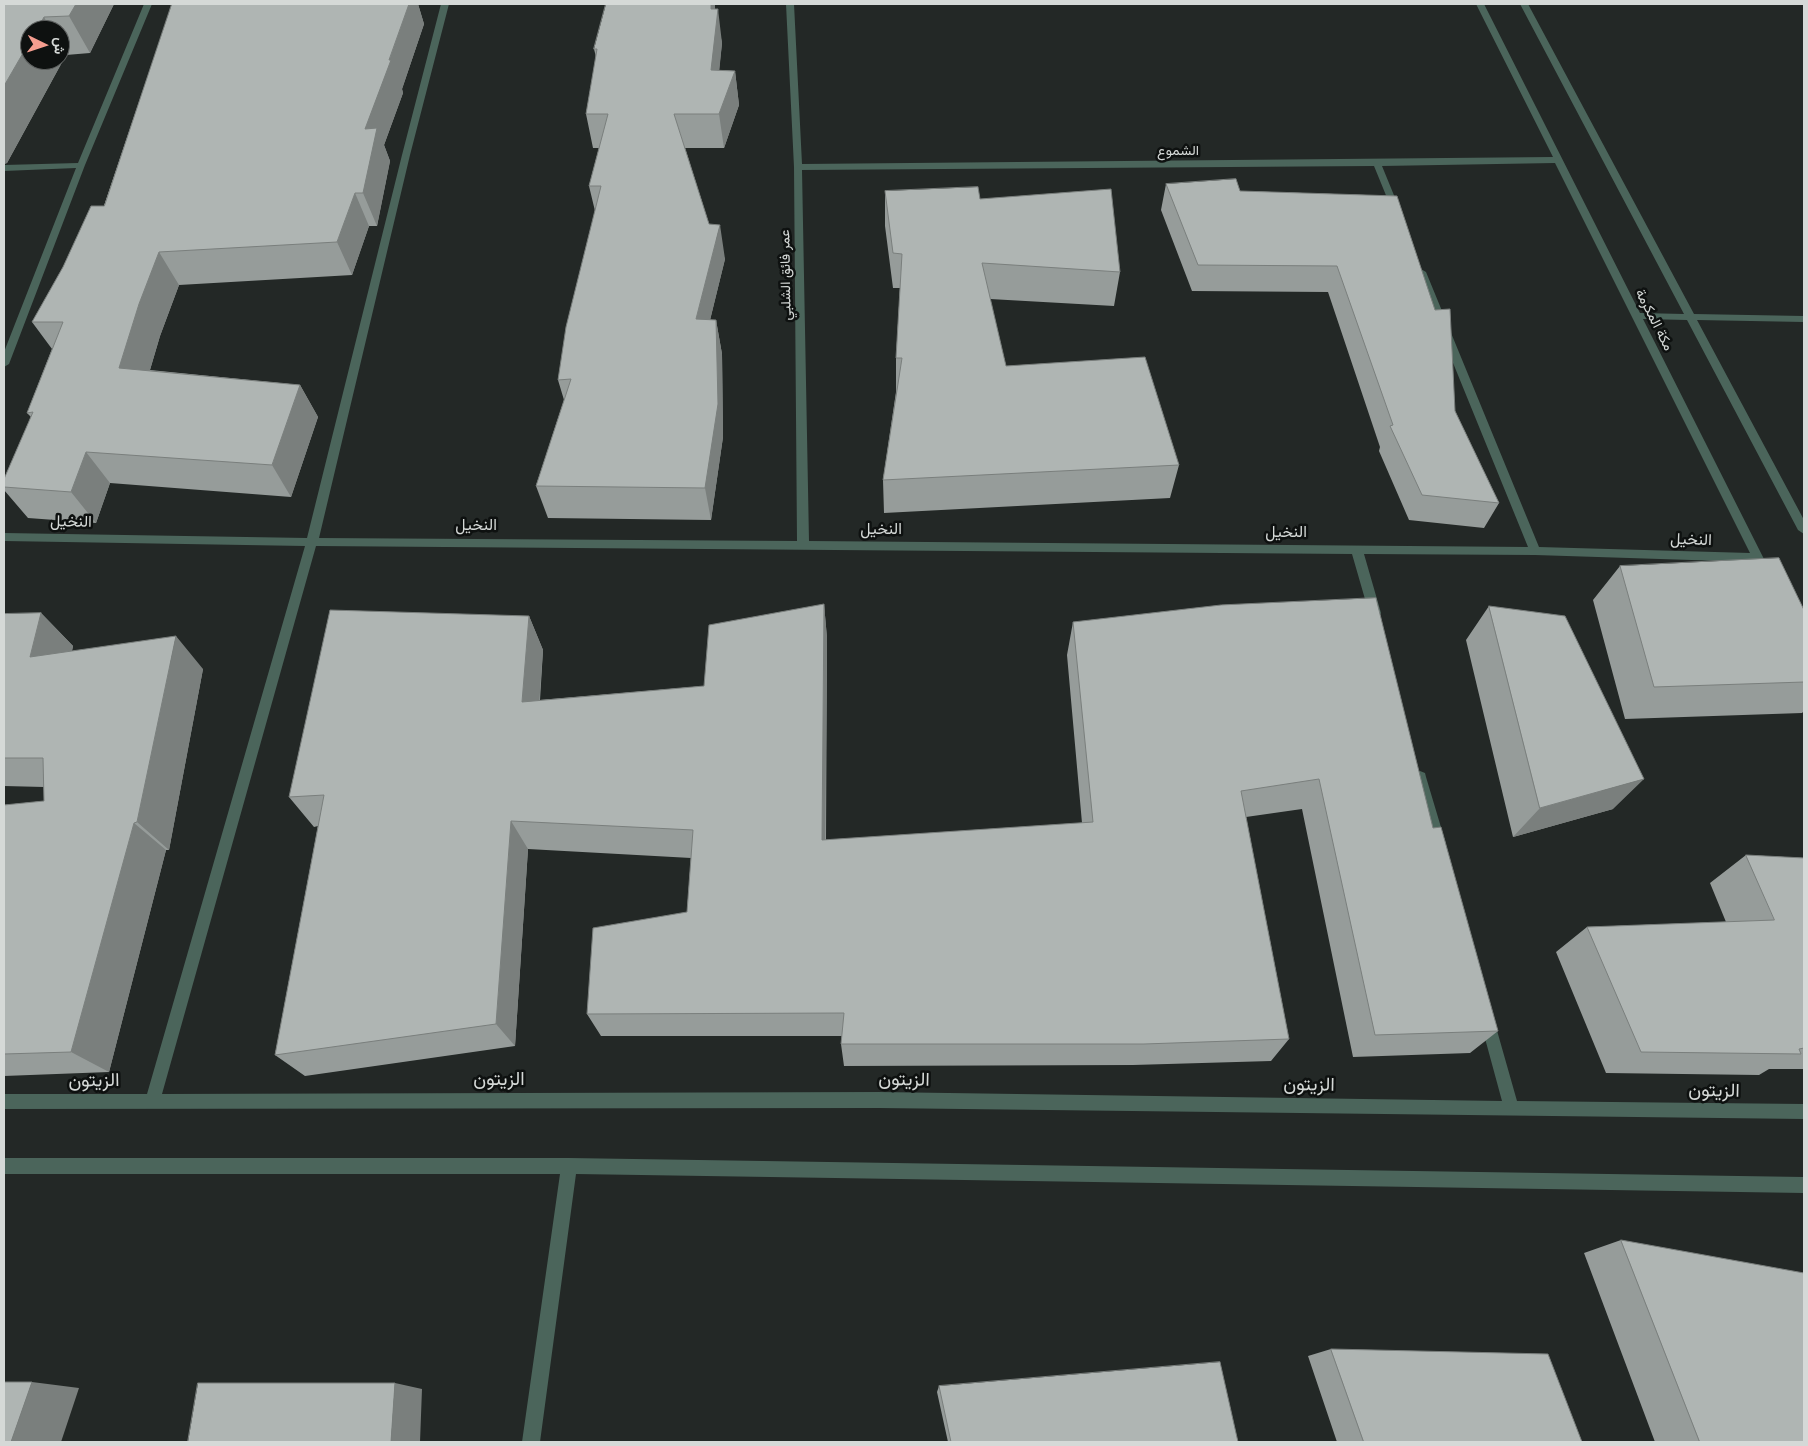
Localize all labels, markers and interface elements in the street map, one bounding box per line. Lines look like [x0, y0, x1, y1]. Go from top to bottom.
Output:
north arrow [20, 20, 70, 70]
text: ش [50, 37, 69, 55]
street label: الشموع [1157, 143, 1199, 159]
street label: عمر فائق الشلبي [777, 229, 795, 321]
street label: مكة المكرمة [1631, 286, 1677, 354]
street label: النخيل [50, 512, 92, 532]
street label: النخيل [455, 516, 497, 536]
street label: النخيل [860, 520, 902, 540]
street label: النخيل [1265, 523, 1307, 543]
street label: النخيل [1670, 530, 1712, 550]
street label: الزيتون [878, 1068, 930, 1092]
street label: الزيتون [68, 1069, 120, 1093]
street label: الزيتون [473, 1069, 525, 1091]
street label: الزيتون [1283, 1073, 1335, 1097]
street label: الزيتون [1688, 1079, 1740, 1103]

